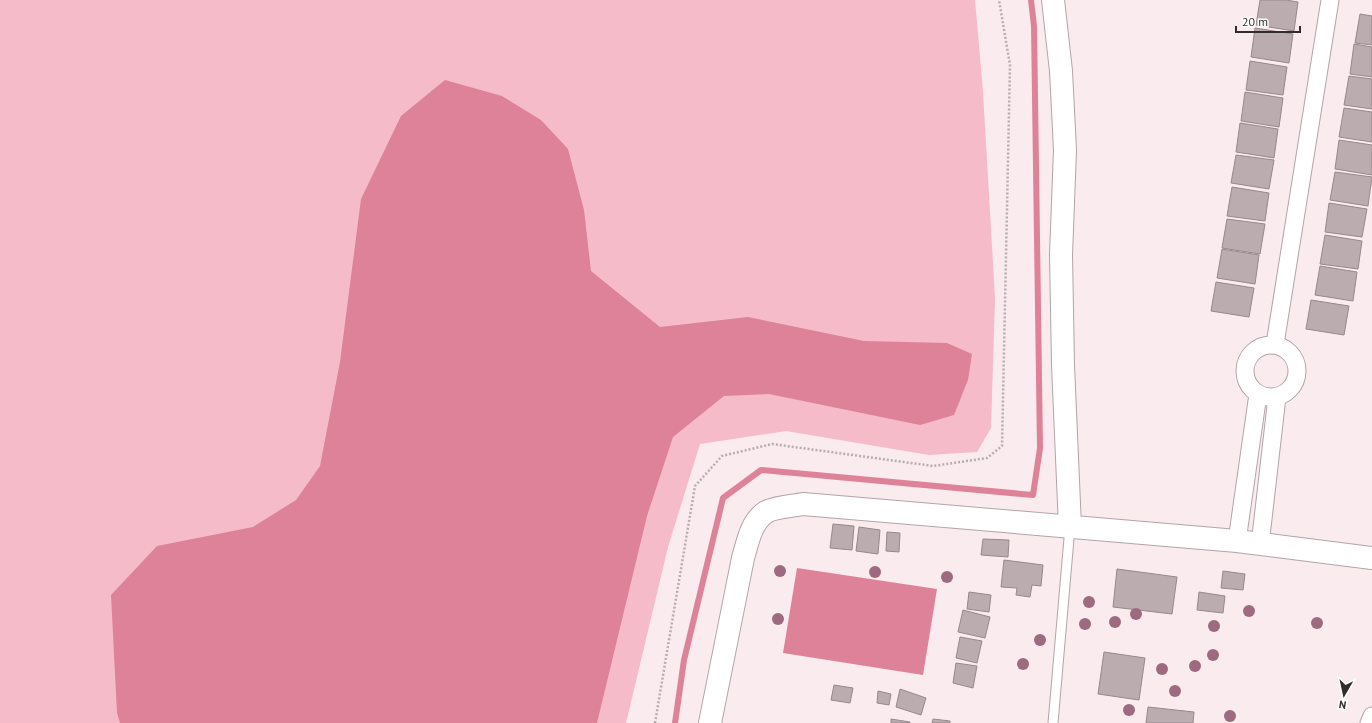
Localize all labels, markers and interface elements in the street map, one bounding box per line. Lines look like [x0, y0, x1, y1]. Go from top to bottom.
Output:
scale bar [1236, 8, 1300, 34]
text: 20 m [1242, 14, 1268, 29]
north arrow [1324, 675, 1364, 715]
text: N [1338, 697, 1347, 712]

